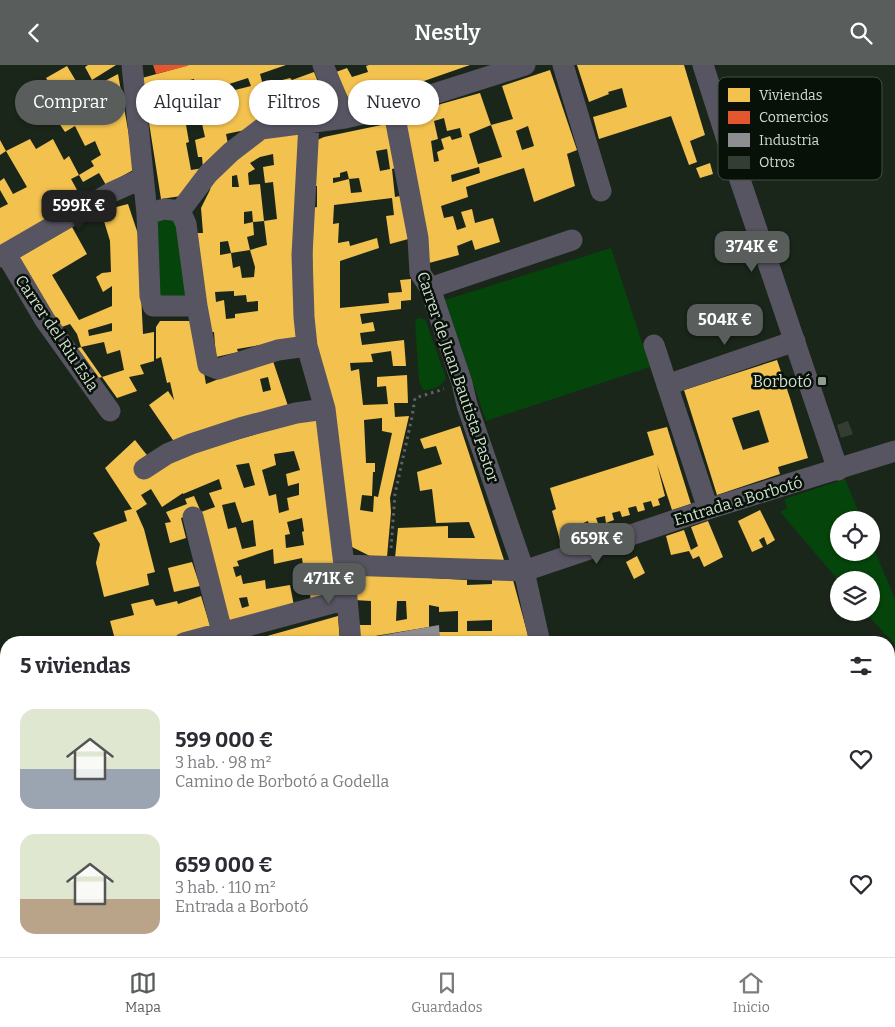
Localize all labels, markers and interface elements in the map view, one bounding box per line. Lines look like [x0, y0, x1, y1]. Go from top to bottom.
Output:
icon: back [20, 19, 48, 47]
text: Nestly [414, 19, 481, 46]
icon: search [847, 19, 875, 47]
legend [718, 77, 882, 180]
chip: Comprar [15, 80, 126, 125]
chip: Alquilar [136, 80, 239, 125]
chip: Filtros [249, 80, 338, 125]
chip: Nuevo [348, 80, 439, 125]
text: Viviendas [759, 87, 822, 104]
text: Comercios [759, 109, 828, 126]
text: Industria [759, 132, 820, 149]
text: Otros [759, 154, 795, 171]
pin: 599K € [38, 189, 120, 232]
text: 599K € [53, 196, 106, 215]
pin: 374K € [711, 231, 793, 273]
text: 374K € [726, 237, 778, 256]
street label: Carrer de Juan Bautista Pastor [413, 269, 503, 485]
street label: Carrer del Riu Esla [11, 271, 103, 395]
pin: 504K € [684, 303, 766, 346]
text: 504K € [698, 310, 752, 329]
place label: Borbotó [753, 372, 812, 391]
marker: Borbotó [816, 375, 828, 387]
street label: Entrada a Borbotó [671, 472, 805, 530]
map controls [830, 511, 880, 621]
button: locate [830, 511, 880, 561]
pin: 659K € [556, 523, 638, 565]
text: 659K € [571, 529, 623, 548]
pin: 471K € [288, 563, 370, 605]
text: 471K € [304, 569, 354, 588]
button: layers [830, 571, 880, 621]
icon: filters [847, 652, 875, 680]
text: 5 viviendas [20, 653, 131, 679]
text: 599 000 € [175, 727, 273, 753]
icon: home [60, 729, 120, 789]
icon: heart [847, 745, 875, 773]
text: 3 hab. · 98 m² [175, 753, 271, 772]
text: Camino de Borbotó a Godella [175, 772, 389, 791]
text: 659 000 € [175, 852, 273, 878]
icon: home [60, 854, 120, 914]
icon: heart [847, 870, 875, 898]
text: 3 hab. · 110 m² [175, 878, 276, 897]
text: Entrada a Borbotó [175, 897, 309, 916]
tab: Mapa [125, 969, 161, 1016]
tab: Guardados [411, 969, 482, 1016]
tab: Inicio [733, 969, 770, 1016]

